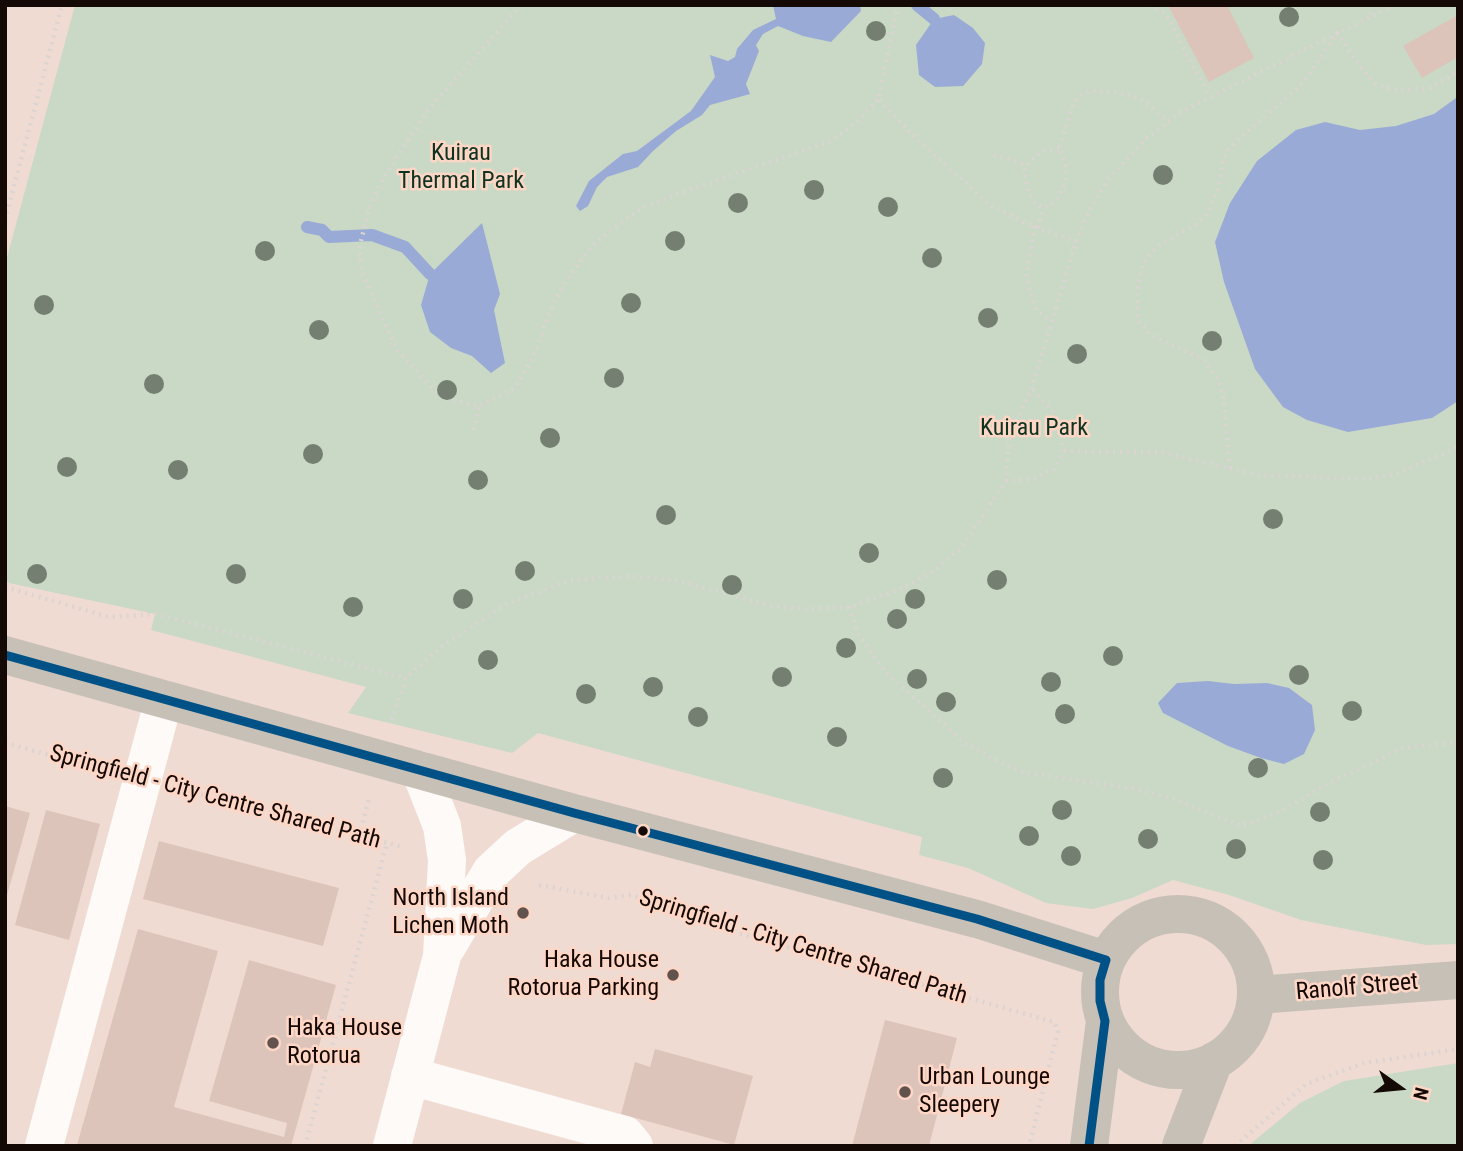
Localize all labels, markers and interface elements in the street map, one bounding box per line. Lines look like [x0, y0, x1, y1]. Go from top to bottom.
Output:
park label: Kuirau Thermal Park [398, 140, 524, 196]
park label: Kuirau Park [980, 415, 1088, 443]
street label: Springfield - City Centre Shared Path [46, 740, 384, 856]
unlabelled marker [636, 824, 650, 838]
street label: Springfield - City Centre Shared Path [635, 884, 971, 1012]
place label: North Island Lichen Moth [392, 885, 509, 941]
marker: North Island Lichen Moth [515, 905, 531, 921]
place label: Haka House Rotorua Parking [508, 947, 659, 1003]
marker: Haka House Rotorua Parking [665, 967, 681, 983]
street label: Ranolf Street [1295, 968, 1419, 1008]
place label: Haka House Rotorua [287, 1015, 402, 1071]
marker: Haka House Rotorua [265, 1035, 281, 1051]
north arrow [1365, 1053, 1435, 1123]
place label: Urban Lounge Sleepery [919, 1064, 1050, 1120]
marker: Urban Lounge Sleepery [897, 1084, 913, 1100]
text: N [1408, 1085, 1433, 1102]

